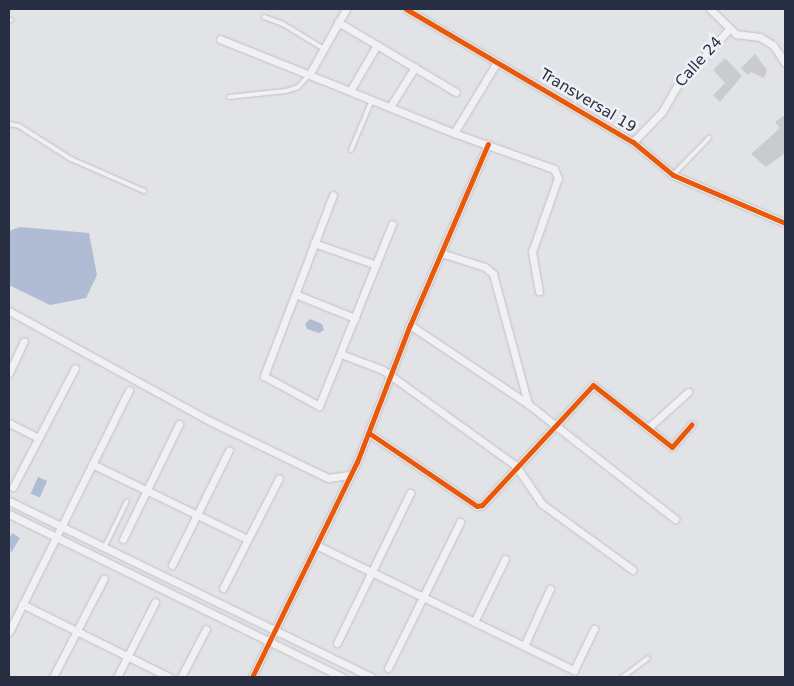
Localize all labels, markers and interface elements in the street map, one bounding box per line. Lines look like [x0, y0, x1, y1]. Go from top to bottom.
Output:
street label: Calle 24 [672, 33, 726, 91]
street label: Transversal 19 [537, 65, 639, 137]

